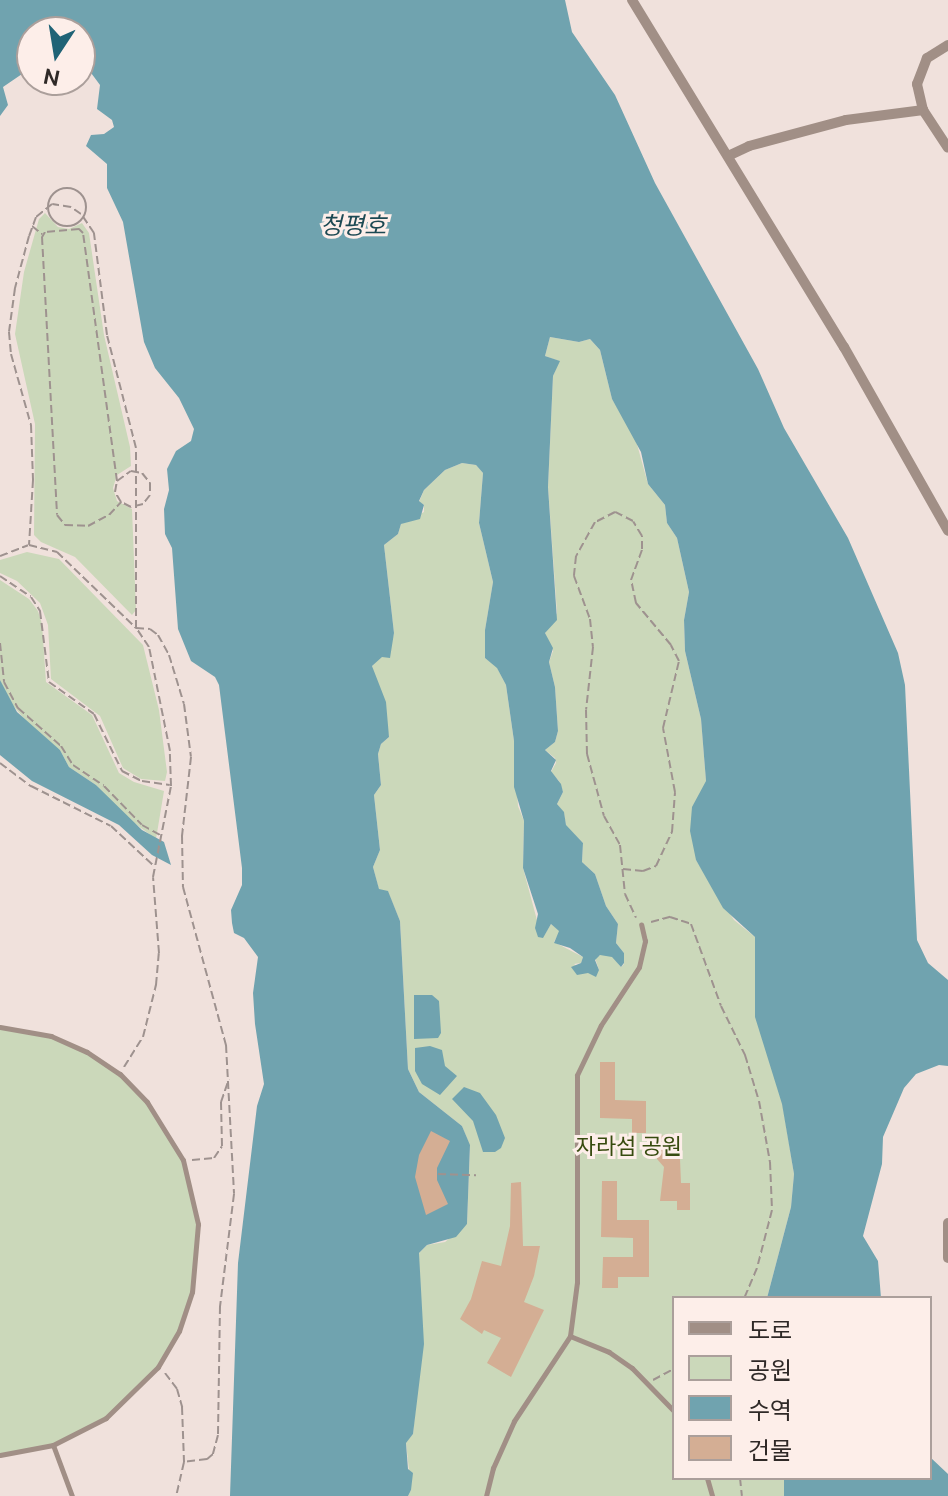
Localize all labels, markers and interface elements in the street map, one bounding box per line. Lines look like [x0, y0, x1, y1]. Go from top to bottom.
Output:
north arrow [16, 16, 96, 96]
text: N [41, 64, 62, 92]
water label: 청평호 [320, 212, 386, 240]
park label: 자라섬 공원 [576, 1133, 682, 1159]
legend [672, 1296, 932, 1480]
text: 도로 [748, 1317, 792, 1344]
text: 공원 [748, 1357, 792, 1384]
text: 수역 [748, 1397, 792, 1424]
text: 건물 [748, 1437, 792, 1464]

